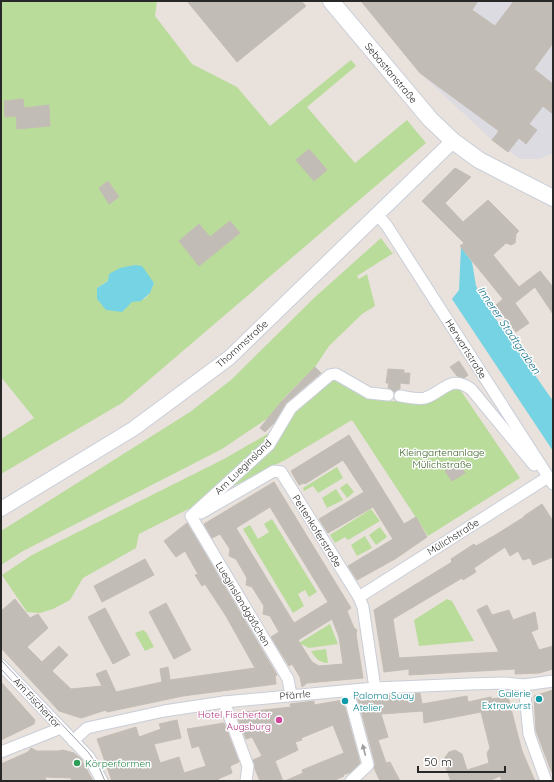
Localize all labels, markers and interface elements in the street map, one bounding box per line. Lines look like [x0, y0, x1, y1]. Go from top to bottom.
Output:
street label: Sebastianstraße [362, 40, 420, 106]
water label: Innerer Stadtgraben [474, 283, 544, 377]
street label: Thommstraße [213, 317, 271, 371]
street label: Herwartstraße [443, 317, 490, 382]
street label: Am Lueginsland [212, 437, 274, 497]
park label: Kleingartenanlage Mülichstraße [399, 446, 485, 471]
street label: Pettenkoferstraße [289, 492, 345, 570]
street label: Mülichstraße [425, 516, 482, 558]
street label: Lueginslandgäßchen [213, 559, 273, 649]
street label: Am Fischertor [10, 675, 64, 731]
street label: Pfärrle [279, 687, 311, 703]
place label: Galerie Extrawurst [482, 687, 532, 712]
place label: Paloma Suay Atelier [353, 689, 414, 714]
marker: Galerie Extrawurst [534, 694, 544, 704]
marker: Paloma Suay Atelier [340, 696, 350, 706]
place label: Hotel Fischertor Augsburg [198, 708, 271, 733]
marker: Hotel Fischertor Augsburg [274, 715, 284, 725]
one-way arrow [361, 744, 367, 757]
scale bar [418, 748, 505, 774]
text: 50 m [424, 754, 452, 769]
place label: Körperformen [85, 757, 151, 770]
marker: Körperformen [72, 758, 82, 768]

